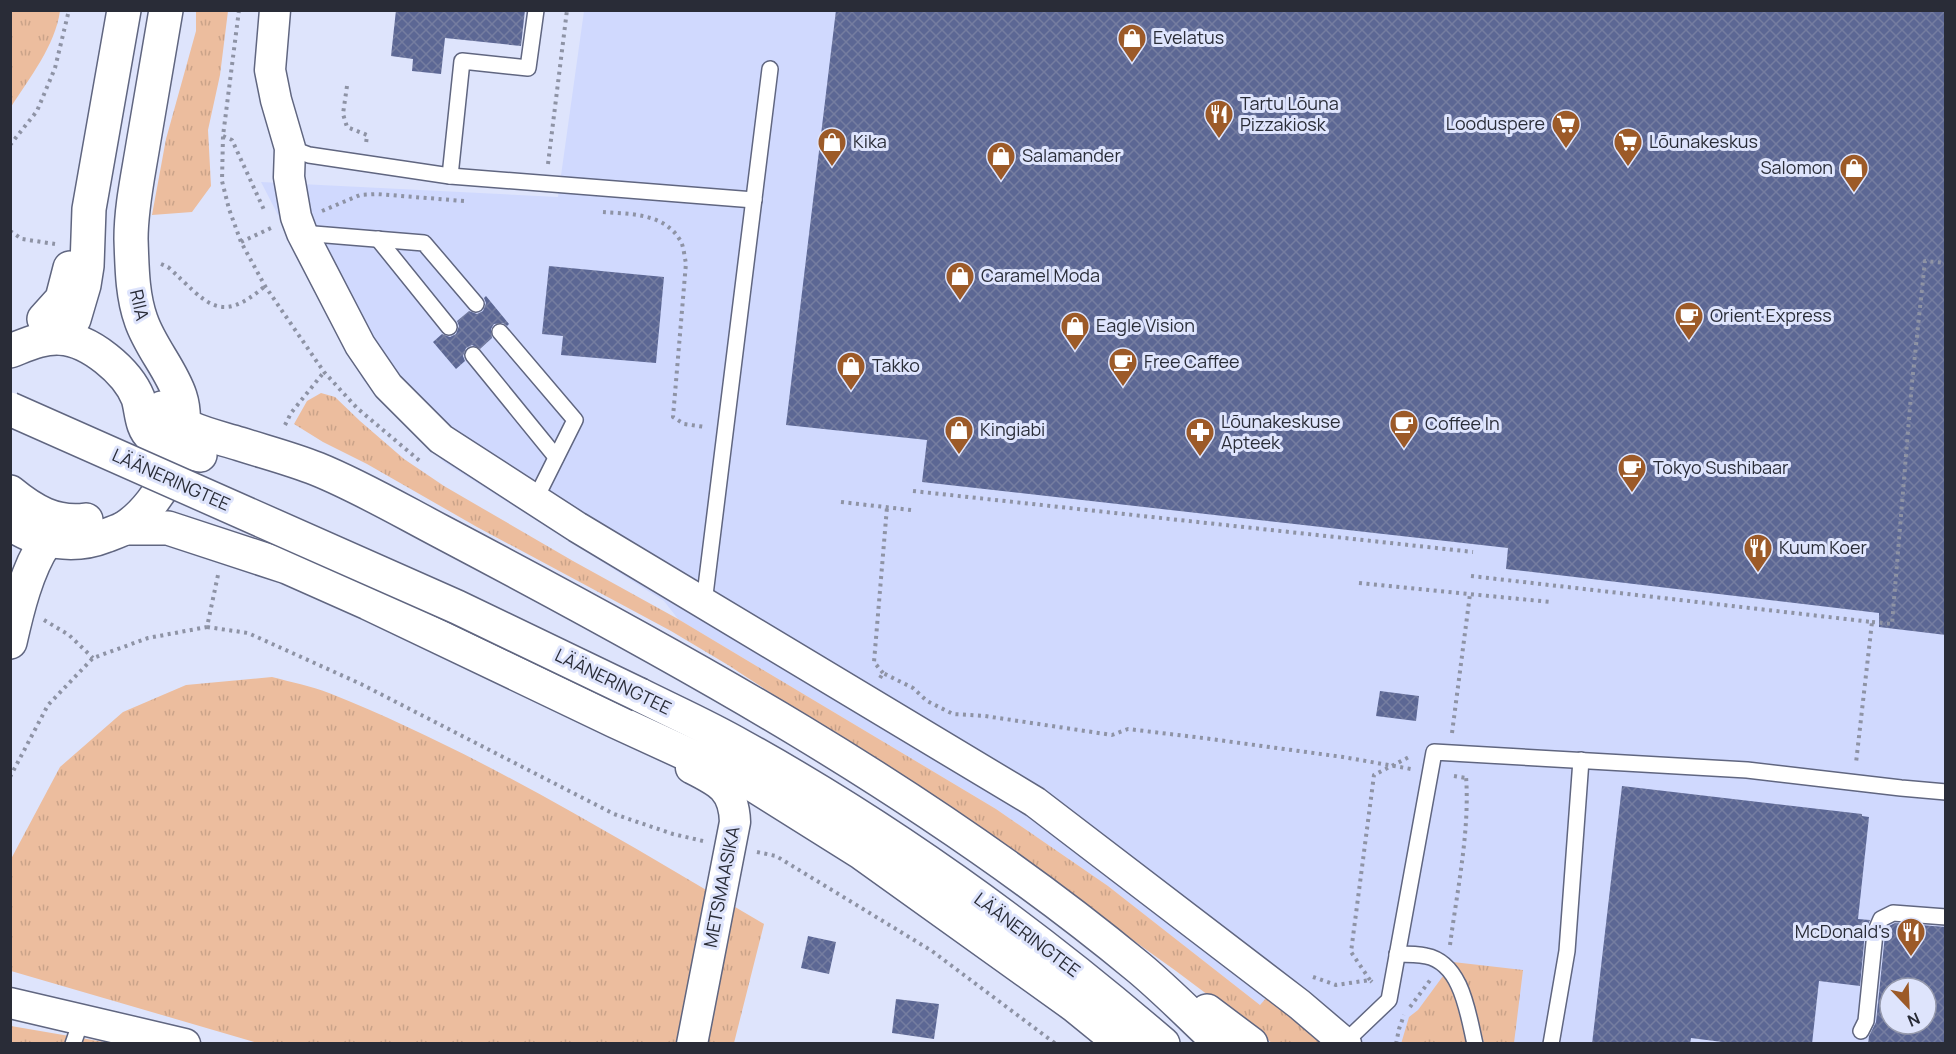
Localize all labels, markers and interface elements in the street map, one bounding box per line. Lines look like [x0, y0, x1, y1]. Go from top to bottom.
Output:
shop icon: Evelatus [1116, 22, 1148, 64]
place label: Evelatus [1153, 25, 1224, 49]
place label: Tartu Lõuna Pizzakiosk [1240, 91, 1339, 136]
restaurant icon: Tartu Lõuna Pizzakiosk [1203, 98, 1235, 140]
supermarket icon: Looduspere [1550, 108, 1582, 150]
place label: Looduspere [1446, 111, 1545, 135]
shop icon: Kika [816, 126, 848, 168]
supermarket icon: Lõunakeskus [1612, 126, 1644, 168]
place label: Kika [853, 129, 887, 153]
place label: Lõunakeskus [1649, 129, 1758, 153]
shop icon: Salamander [985, 140, 1017, 182]
place label: Salamander [1022, 143, 1121, 167]
shop icon: Salomon [1838, 152, 1870, 194]
place label: Salomon [1761, 155, 1833, 179]
shop icon: Caramel Moda [944, 260, 976, 302]
place label: Caramel Moda [981, 263, 1100, 287]
street label: RIIA [125, 287, 155, 323]
cafe icon: Orient Express [1673, 300, 1705, 342]
place label: Orient Express [1710, 303, 1832, 327]
shop icon: Eagle Vision [1059, 310, 1091, 352]
place label: Eagle Vision [1096, 313, 1195, 337]
cafe icon: Free Caffee [1107, 346, 1139, 388]
place label: Free Caffee [1144, 349, 1240, 373]
shop icon: Takko [835, 350, 867, 392]
place label: Takko [872, 353, 920, 377]
cafe icon: Coffee In [1388, 408, 1420, 450]
place label: Lõunakeskuse Apteek [1221, 409, 1341, 454]
place label: Coffee In [1425, 411, 1500, 435]
shop icon: Kingiabi [943, 414, 975, 456]
pharmacy icon: Lõunakeskuse Apteek [1184, 416, 1216, 458]
place label: Kingiabi [980, 417, 1045, 441]
street label: LÄÄNERINGTEE [109, 442, 234, 516]
cafe icon: Tokyo Sushibaar [1616, 452, 1648, 494]
place label: Tokyo Sushibaar [1653, 455, 1789, 479]
restaurant icon: Kuum Koer [1742, 532, 1774, 574]
place label: Kuum Koer [1779, 535, 1867, 559]
street label: LÄÄNERINGTEE [551, 643, 676, 720]
street label: METSMAASIKA [698, 824, 745, 949]
street label: LÄÄNERINGTEE [970, 886, 1085, 982]
restaurant icon: McDonald's [1895, 916, 1927, 958]
place label: McDonald's [1795, 919, 1890, 943]
north arrow [1878, 976, 1938, 1036]
text: N [1904, 1007, 1923, 1032]

